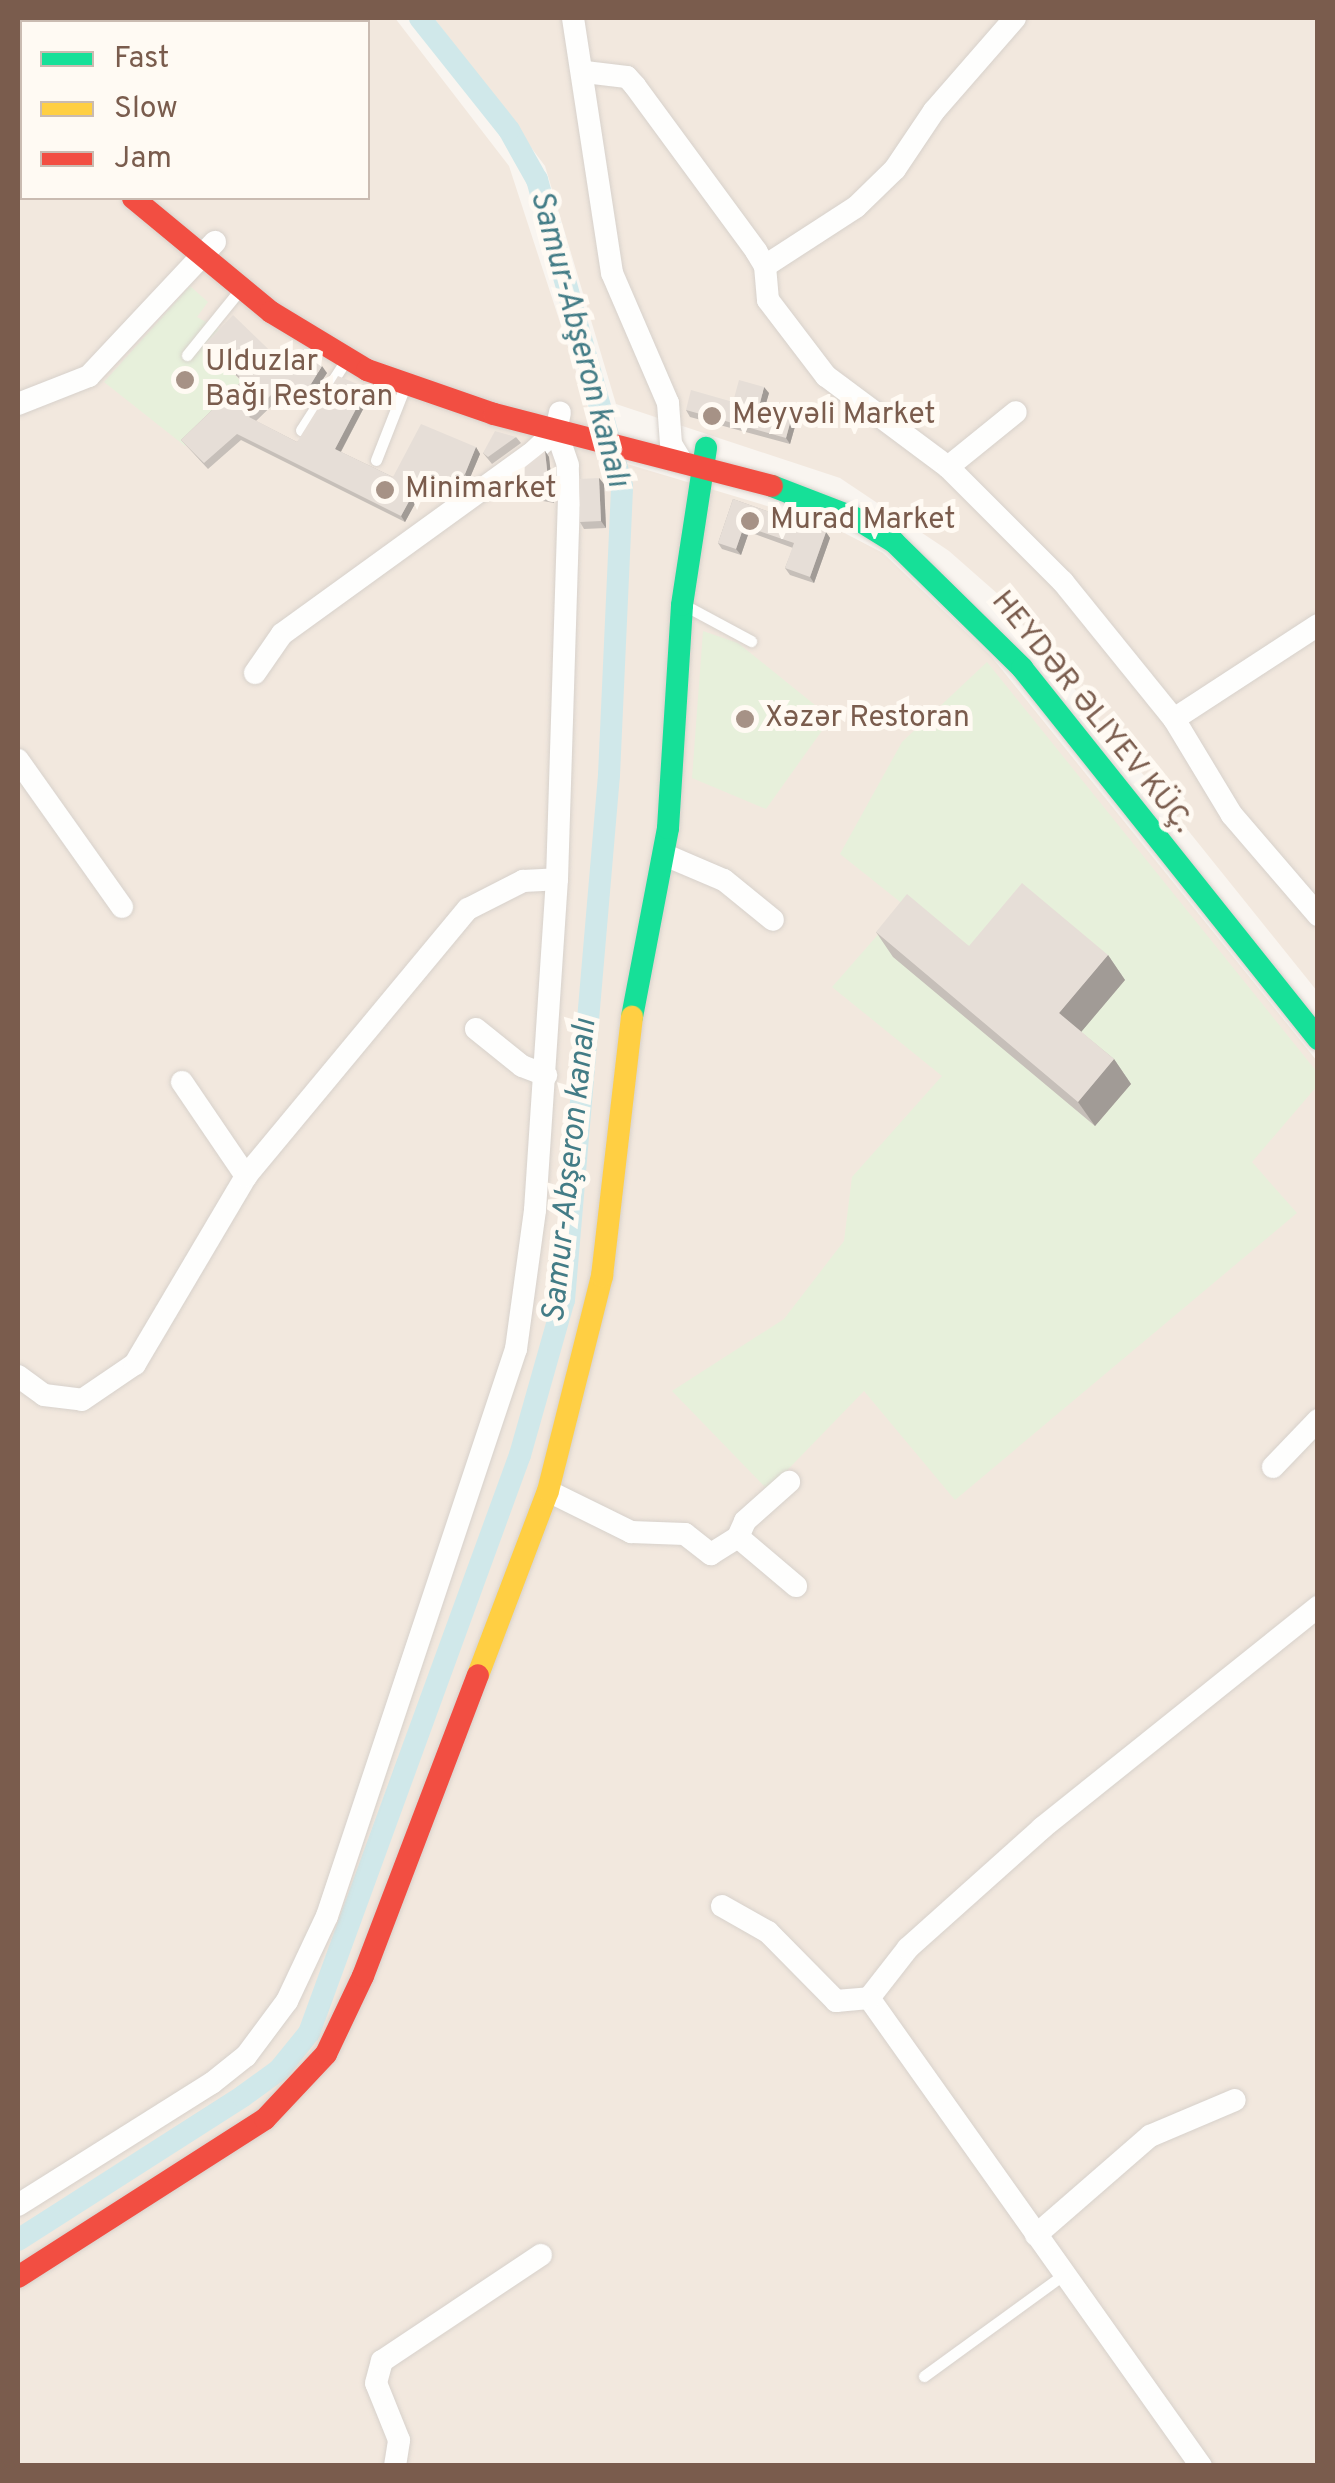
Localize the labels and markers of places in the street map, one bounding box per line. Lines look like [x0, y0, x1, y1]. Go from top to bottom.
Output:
place label: Ulduzlar Bağı Restoran [205, 345, 393, 416]
marker: Ulduzlar Bağı Restoran [174, 369, 196, 391]
place label: Meyvəli Market [732, 398, 936, 434]
marker: Meyvəli Market [701, 405, 723, 427]
place label: Minimarket [405, 472, 557, 508]
marker: Minimarket [374, 479, 396, 501]
place label: Murad Market [770, 503, 956, 539]
marker: Murad Market [739, 510, 761, 532]
place label: Xəzər Restoran [765, 701, 970, 737]
marker: Xəzər Restoran [734, 708, 756, 730]

